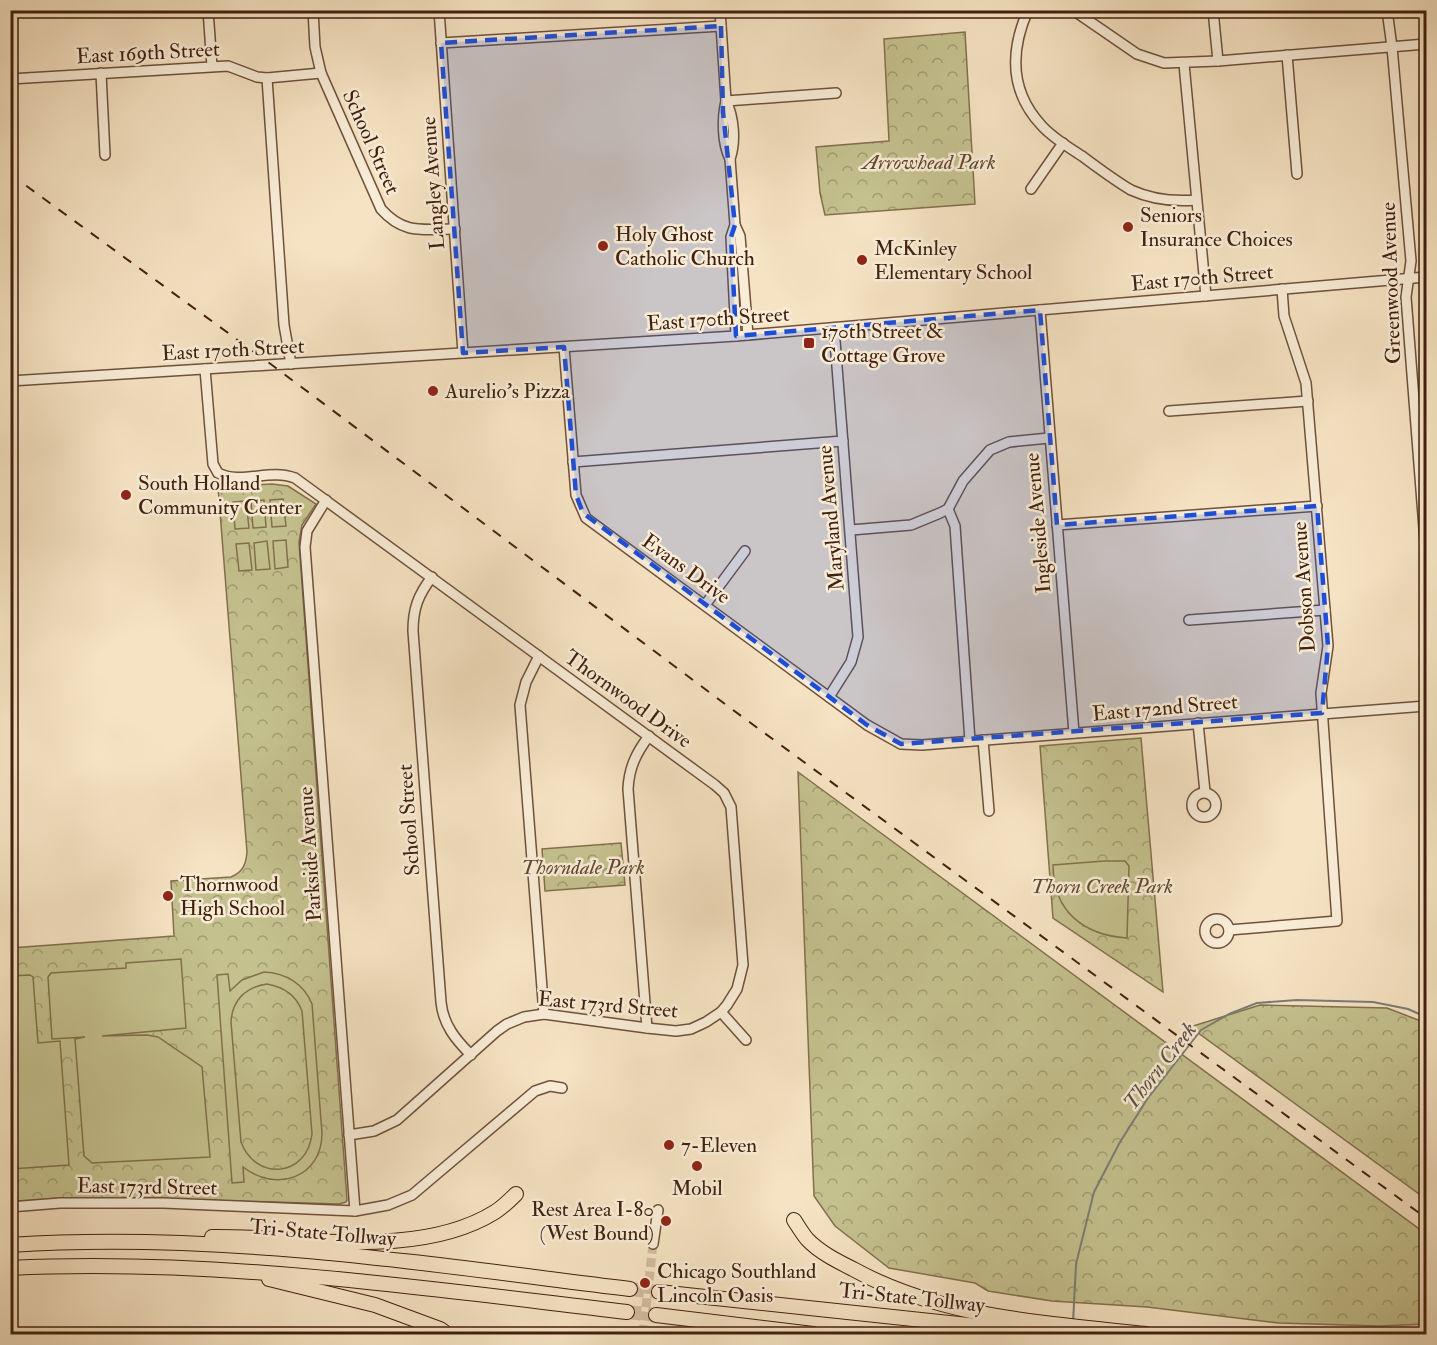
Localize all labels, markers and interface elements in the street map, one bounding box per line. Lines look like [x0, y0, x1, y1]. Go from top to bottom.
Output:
street label: East 169th Street [76, 36, 221, 70]
street label: School Street [336, 85, 406, 199]
street label: Langley Avenue [415, 115, 451, 251]
park label: Arrowhead Park [860, 149, 996, 176]
street label: Greenwood Avenue [1375, 201, 1407, 364]
place label: Seniors Insurance Choices [1140, 202, 1293, 253]
marker: Seniors Insurance Choices [1121, 220, 1135, 234]
place label: Holy Ghost Catholic Church [615, 221, 755, 272]
place label: McKinley Elementary School [874, 235, 1033, 286]
marker: Holy Ghost Catholic Church [596, 239, 610, 253]
marker: McKinley Elementary School [855, 253, 869, 267]
street label: East 170th Street [1130, 258, 1275, 298]
street label: East 170th Street [646, 301, 790, 337]
place label: 170th Street & Cottage Grove [821, 318, 945, 369]
street label: East 170th Street [161, 333, 305, 367]
marker: 170th Street & Cottage Grove [802, 336, 816, 350]
place label: Aurelio's Pizza [444, 378, 570, 405]
marker: Aurelio's Pizza [426, 384, 440, 398]
street label: Maryland Avenue [811, 444, 851, 592]
street label: Ingleside Avenue [1018, 452, 1058, 594]
place label: South Holland Community Center [138, 470, 302, 521]
marker: South Holland Community Center [119, 488, 133, 502]
street label: Dobson Avenue [1286, 521, 1322, 653]
street label: Evans Drive [636, 528, 736, 610]
street label: Thornwood Drive [559, 644, 697, 754]
street label: East 172nd Street [1091, 688, 1239, 728]
street label: School Street [392, 763, 426, 877]
street label: Parkside Avenue [292, 785, 328, 922]
park label: Thorndale Park [521, 854, 645, 881]
place label: Thornwood High School [180, 871, 286, 922]
park label: Thorn Creek Park [1031, 873, 1173, 900]
marker: Thornwood High School [161, 889, 175, 903]
street label: East 173rd Street [537, 985, 679, 1025]
water label: Thorn Creek [1117, 1017, 1203, 1115]
place label: 7-Eleven [681, 1132, 757, 1159]
marker: 7-Eleven [662, 1138, 676, 1152]
marker: Mobil [690, 1159, 704, 1173]
street label: East 173rd Street [77, 1172, 218, 1202]
place label: Mobil [671, 1175, 723, 1202]
place label: Rest Area I-80 (West Bound) [531, 1196, 654, 1247]
street label: Tri-State Tollway [249, 1213, 398, 1253]
marker: Rest Area I-80 (West Bound) [659, 1214, 673, 1228]
place label: Chicago Southland Lincoln Oasis [657, 1258, 817, 1309]
marker: Chicago Southland Lincoln Oasis [638, 1276, 652, 1290]
street label: Tri-State Tollway [838, 1277, 987, 1319]

